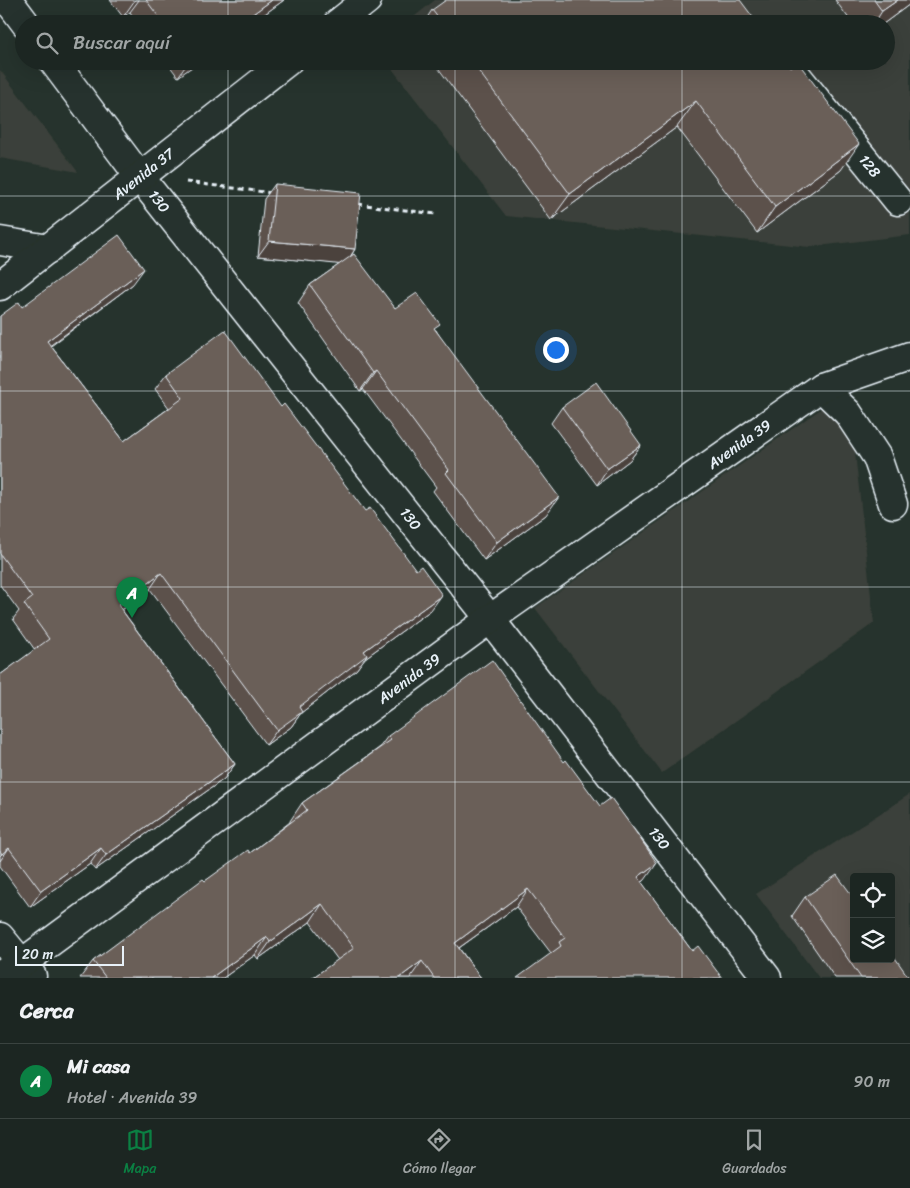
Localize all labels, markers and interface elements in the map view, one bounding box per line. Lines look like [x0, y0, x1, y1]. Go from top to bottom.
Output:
search box [15, 15, 895, 70]
text: Buscar aquí [73, 26, 170, 59]
icon: search [33, 29, 61, 57]
street label: Avenida 37 [106, 140, 181, 207]
street label: 128 [852, 148, 887, 184]
street label: 130 [141, 184, 177, 219]
your location [543, 337, 569, 363]
street label: Avenida 39 [701, 412, 777, 477]
street label: 130 [393, 501, 428, 536]
pin: A [116, 577, 148, 618]
street label: Avenida 39 [371, 646, 446, 711]
street label: 130 [642, 821, 677, 856]
map controls [850, 873, 895, 963]
button: locate [850, 873, 895, 918]
button: layers [850, 918, 895, 963]
text: 20 m [22, 942, 53, 967]
scale bar [15, 943, 124, 966]
text: Cerca [20, 992, 74, 1030]
text: Mi casa [67, 1050, 130, 1083]
text: A [31, 1067, 41, 1096]
text: 90 m [854, 1067, 890, 1096]
text: Hotel · Avenida 39 [67, 1083, 197, 1112]
tab: Mapa [123, 1126, 156, 1181]
tab: Cómo llegar [403, 1126, 475, 1181]
tab: Guardados [722, 1126, 787, 1181]

